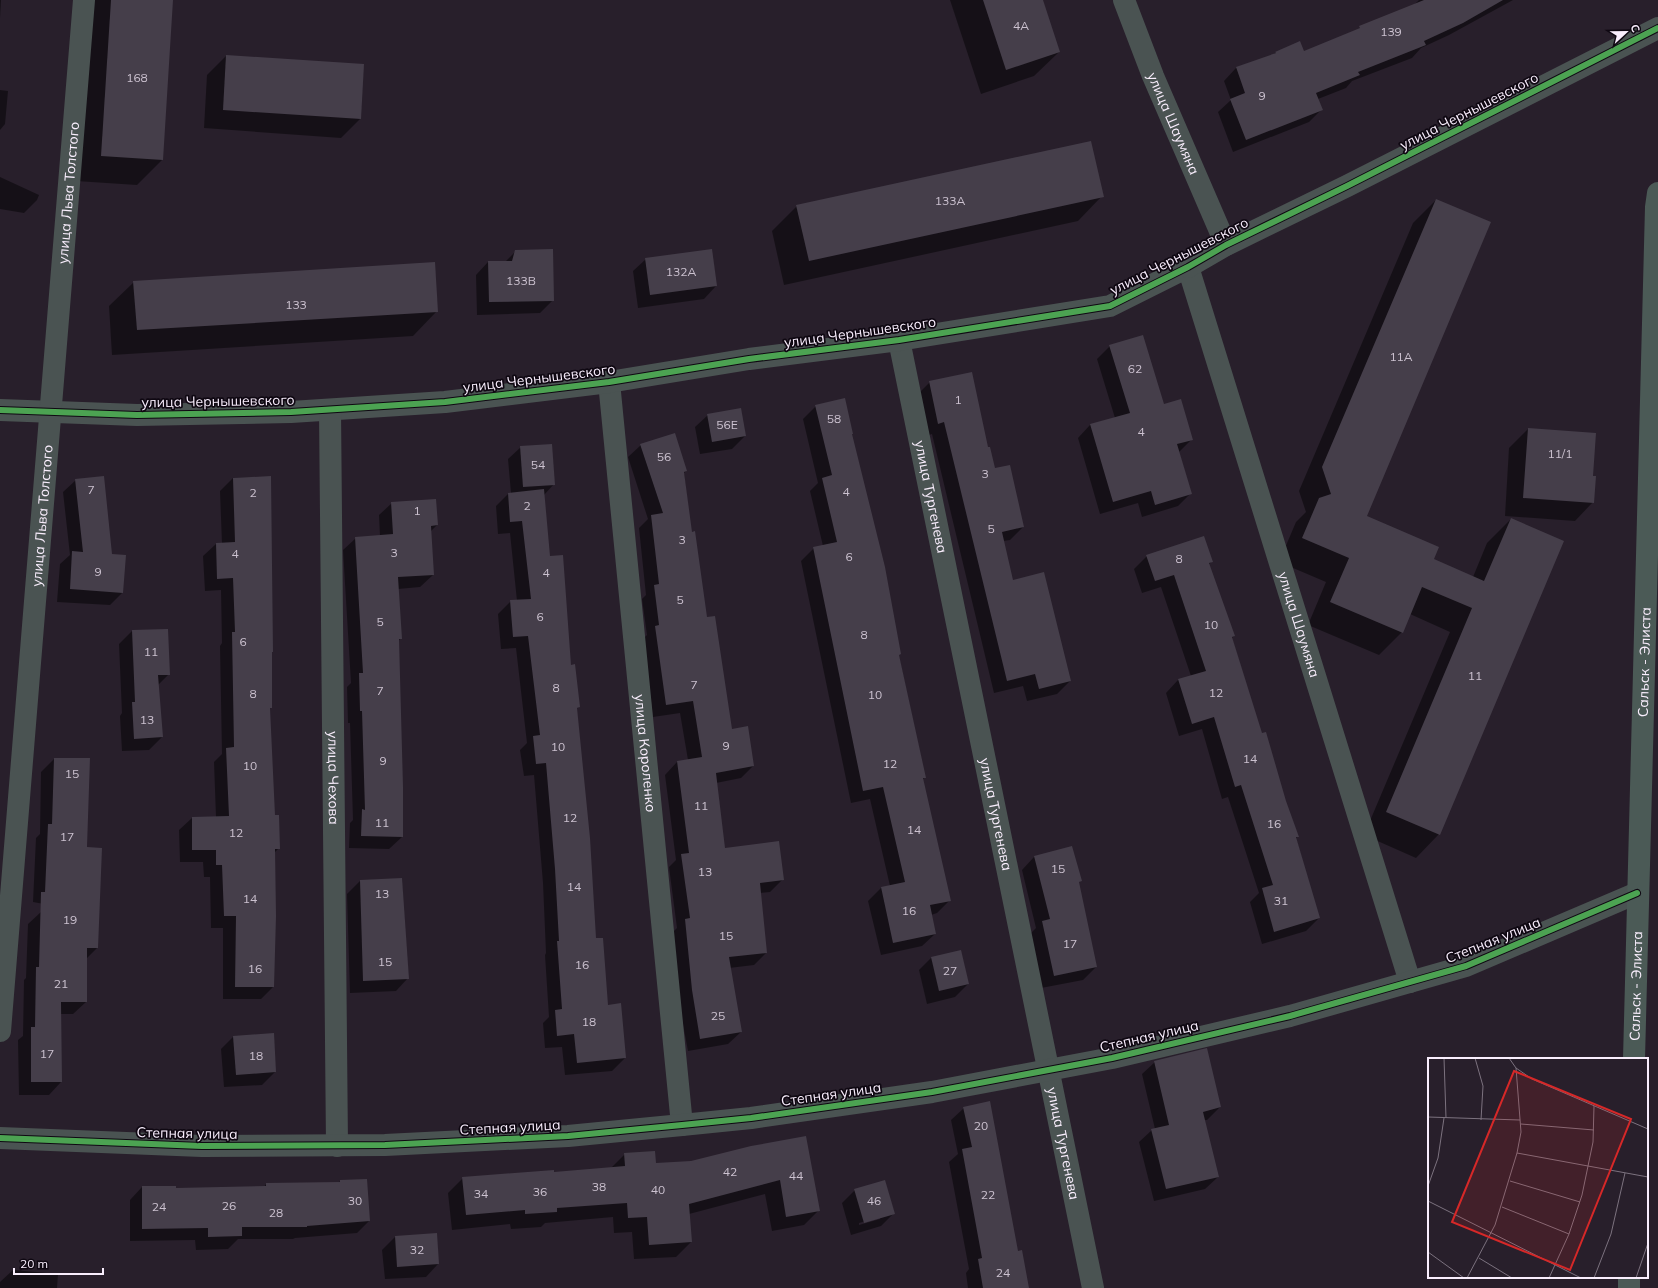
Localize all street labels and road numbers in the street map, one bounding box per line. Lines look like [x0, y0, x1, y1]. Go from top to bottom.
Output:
street label: улица Чернышевского [1397, 68, 1541, 154]
street label: улица Шаумяна [1143, 69, 1204, 177]
street label: улица Льва Толстого [54, 121, 83, 264]
street label: улица Чернышевского [1107, 213, 1251, 299]
street label: улица Чернышевского [783, 312, 937, 352]
street label: улица Чернышевского [462, 360, 616, 396]
street label: улица Чернышевского [141, 391, 295, 411]
street label: улица Тургенева [911, 439, 951, 555]
street label: улица Льва Толстого [27, 444, 57, 587]
street label: улица Шаумяна [1274, 569, 1324, 680]
street label: Сальск - Элиста [1634, 607, 1655, 717]
street label: улица Короленко [631, 693, 660, 813]
street label: улица Чехова [324, 731, 343, 825]
street label: улица Тургенева [976, 756, 1016, 872]
street label: Степная улица [1443, 913, 1543, 967]
street label: Сальск - Элиста [1625, 931, 1646, 1041]
street label: Степная улица [1098, 1016, 1200, 1056]
street label: Степная улица [780, 1078, 882, 1110]
street label: улица Тургенева [1043, 1085, 1084, 1201]
street label: Степная улица [459, 1115, 561, 1139]
street label: Степная улица [136, 1123, 238, 1143]

